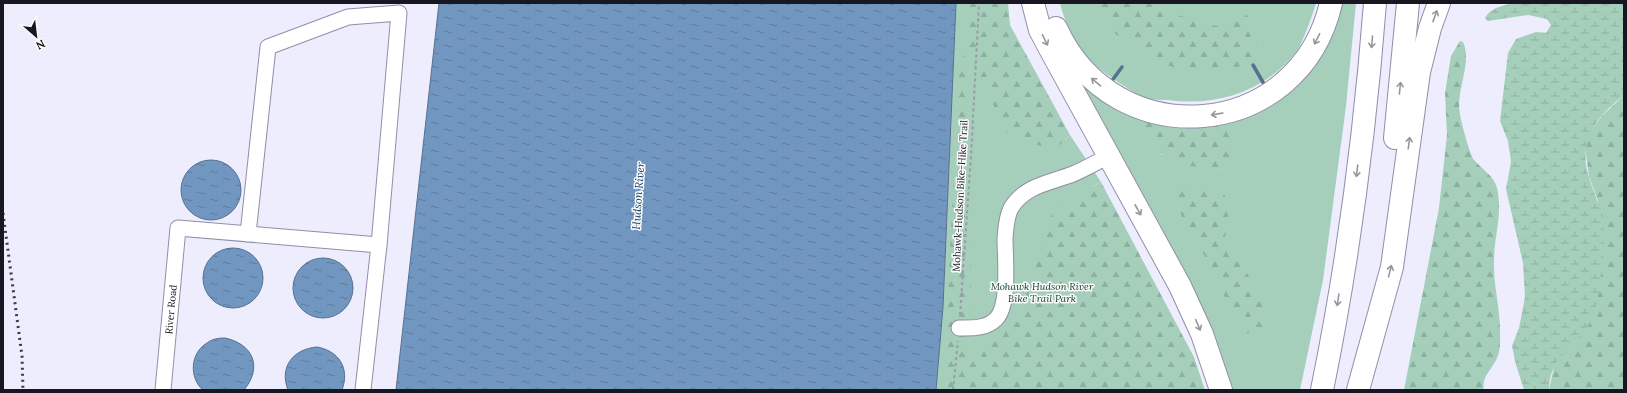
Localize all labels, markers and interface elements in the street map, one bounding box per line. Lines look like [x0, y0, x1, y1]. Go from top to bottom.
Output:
one-way arrow [1431, 10, 1439, 22]
north arrow [16, 16, 56, 56]
one-way arrow [1042, 33, 1049, 45]
one-way arrow [1313, 33, 1320, 45]
one-way arrow [1368, 35, 1375, 48]
text: N [33, 37, 48, 53]
one-way arrow [1091, 78, 1101, 87]
one-way arrow [1397, 82, 1404, 95]
one-way arrow [1211, 111, 1224, 119]
street label: Mohawk-Hudson Bike-Hike Trail [950, 119, 970, 272]
one-way arrow [1405, 137, 1413, 150]
water label: Hudson River [629, 161, 647, 230]
one-way arrow [1353, 164, 1361, 177]
one-way arrow [1135, 203, 1142, 215]
one-way arrow [1387, 265, 1395, 278]
park label: Mohawk Hudson River Bike Trail Park [991, 280, 1094, 305]
street label: River Road [162, 284, 179, 335]
one-way arrow [1334, 293, 1342, 306]
one-way arrow [1195, 319, 1202, 331]

